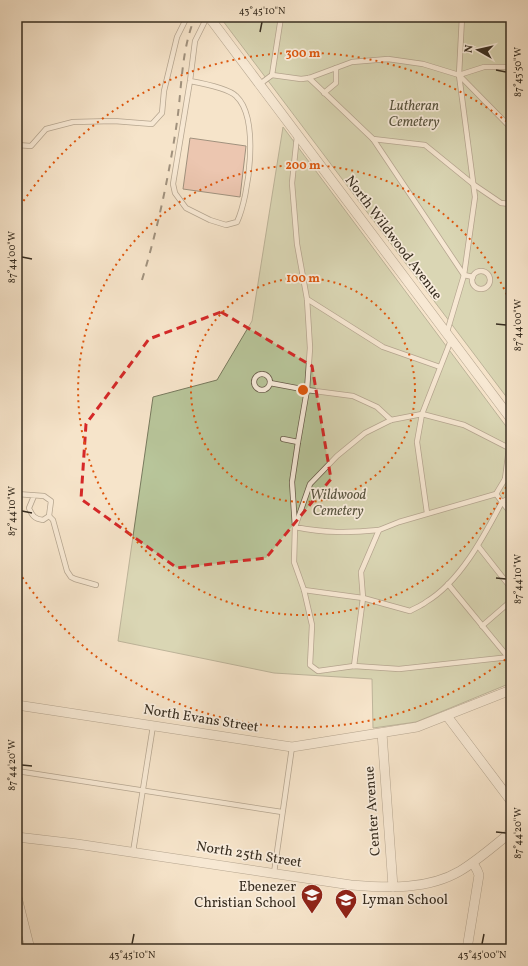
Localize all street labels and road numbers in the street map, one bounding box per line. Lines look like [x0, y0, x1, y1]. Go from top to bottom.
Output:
street label: North Wildwood Avenue [340, 172, 446, 304]
street label: North Evans Street [142, 701, 260, 737]
street label: Center Avenue [360, 765, 386, 857]
street label: North 25th Street [195, 837, 303, 873]

